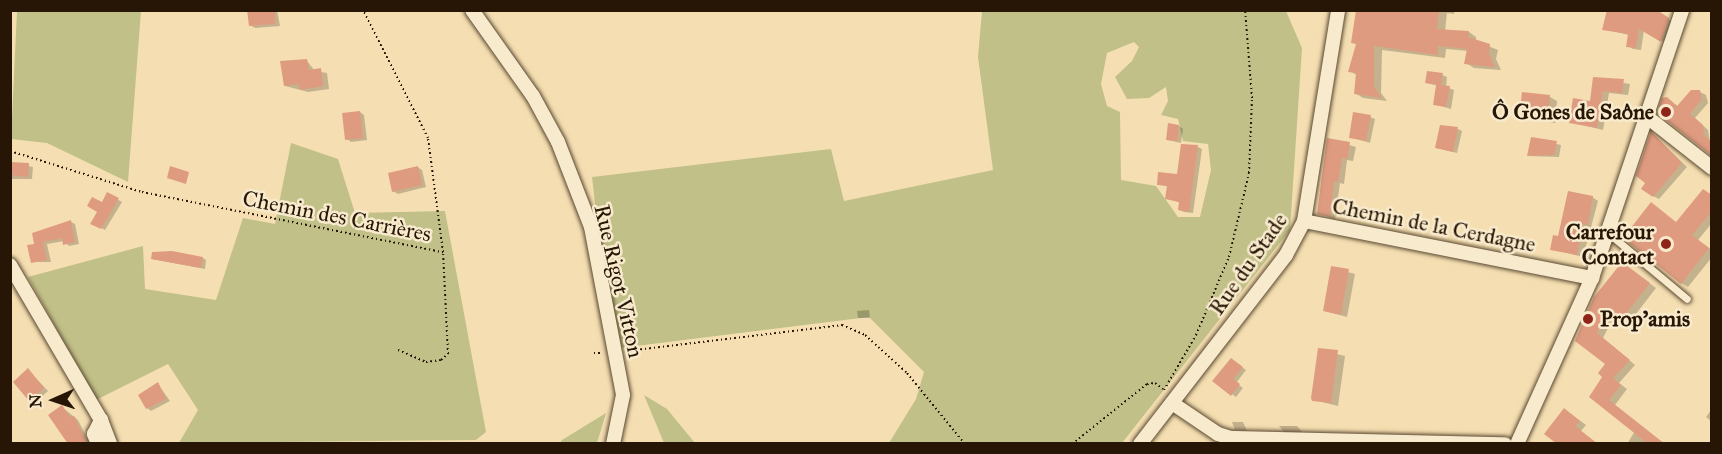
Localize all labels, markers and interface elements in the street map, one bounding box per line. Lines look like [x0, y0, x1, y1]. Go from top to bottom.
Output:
place label: Ô Gones de Saône [1492, 99, 1654, 125]
marker: Ô Gones de Saône [1659, 105, 1673, 119]
street label: Chemin des Carrières [240, 185, 434, 247]
street label: Chemin de la Cerdagne [1330, 192, 1538, 258]
street label: Rue Rigot Vitton [589, 202, 649, 360]
street label: Rue du Stade [1203, 208, 1293, 320]
place label: Carrefour Contact [1566, 218, 1654, 270]
marker: Carrefour Contact [1659, 237, 1673, 251]
place label: Prop'amis [1600, 306, 1690, 332]
marker: Prop'amis [1581, 312, 1595, 326]
north arrow [24, 370, 84, 430]
text: N [26, 394, 45, 408]

